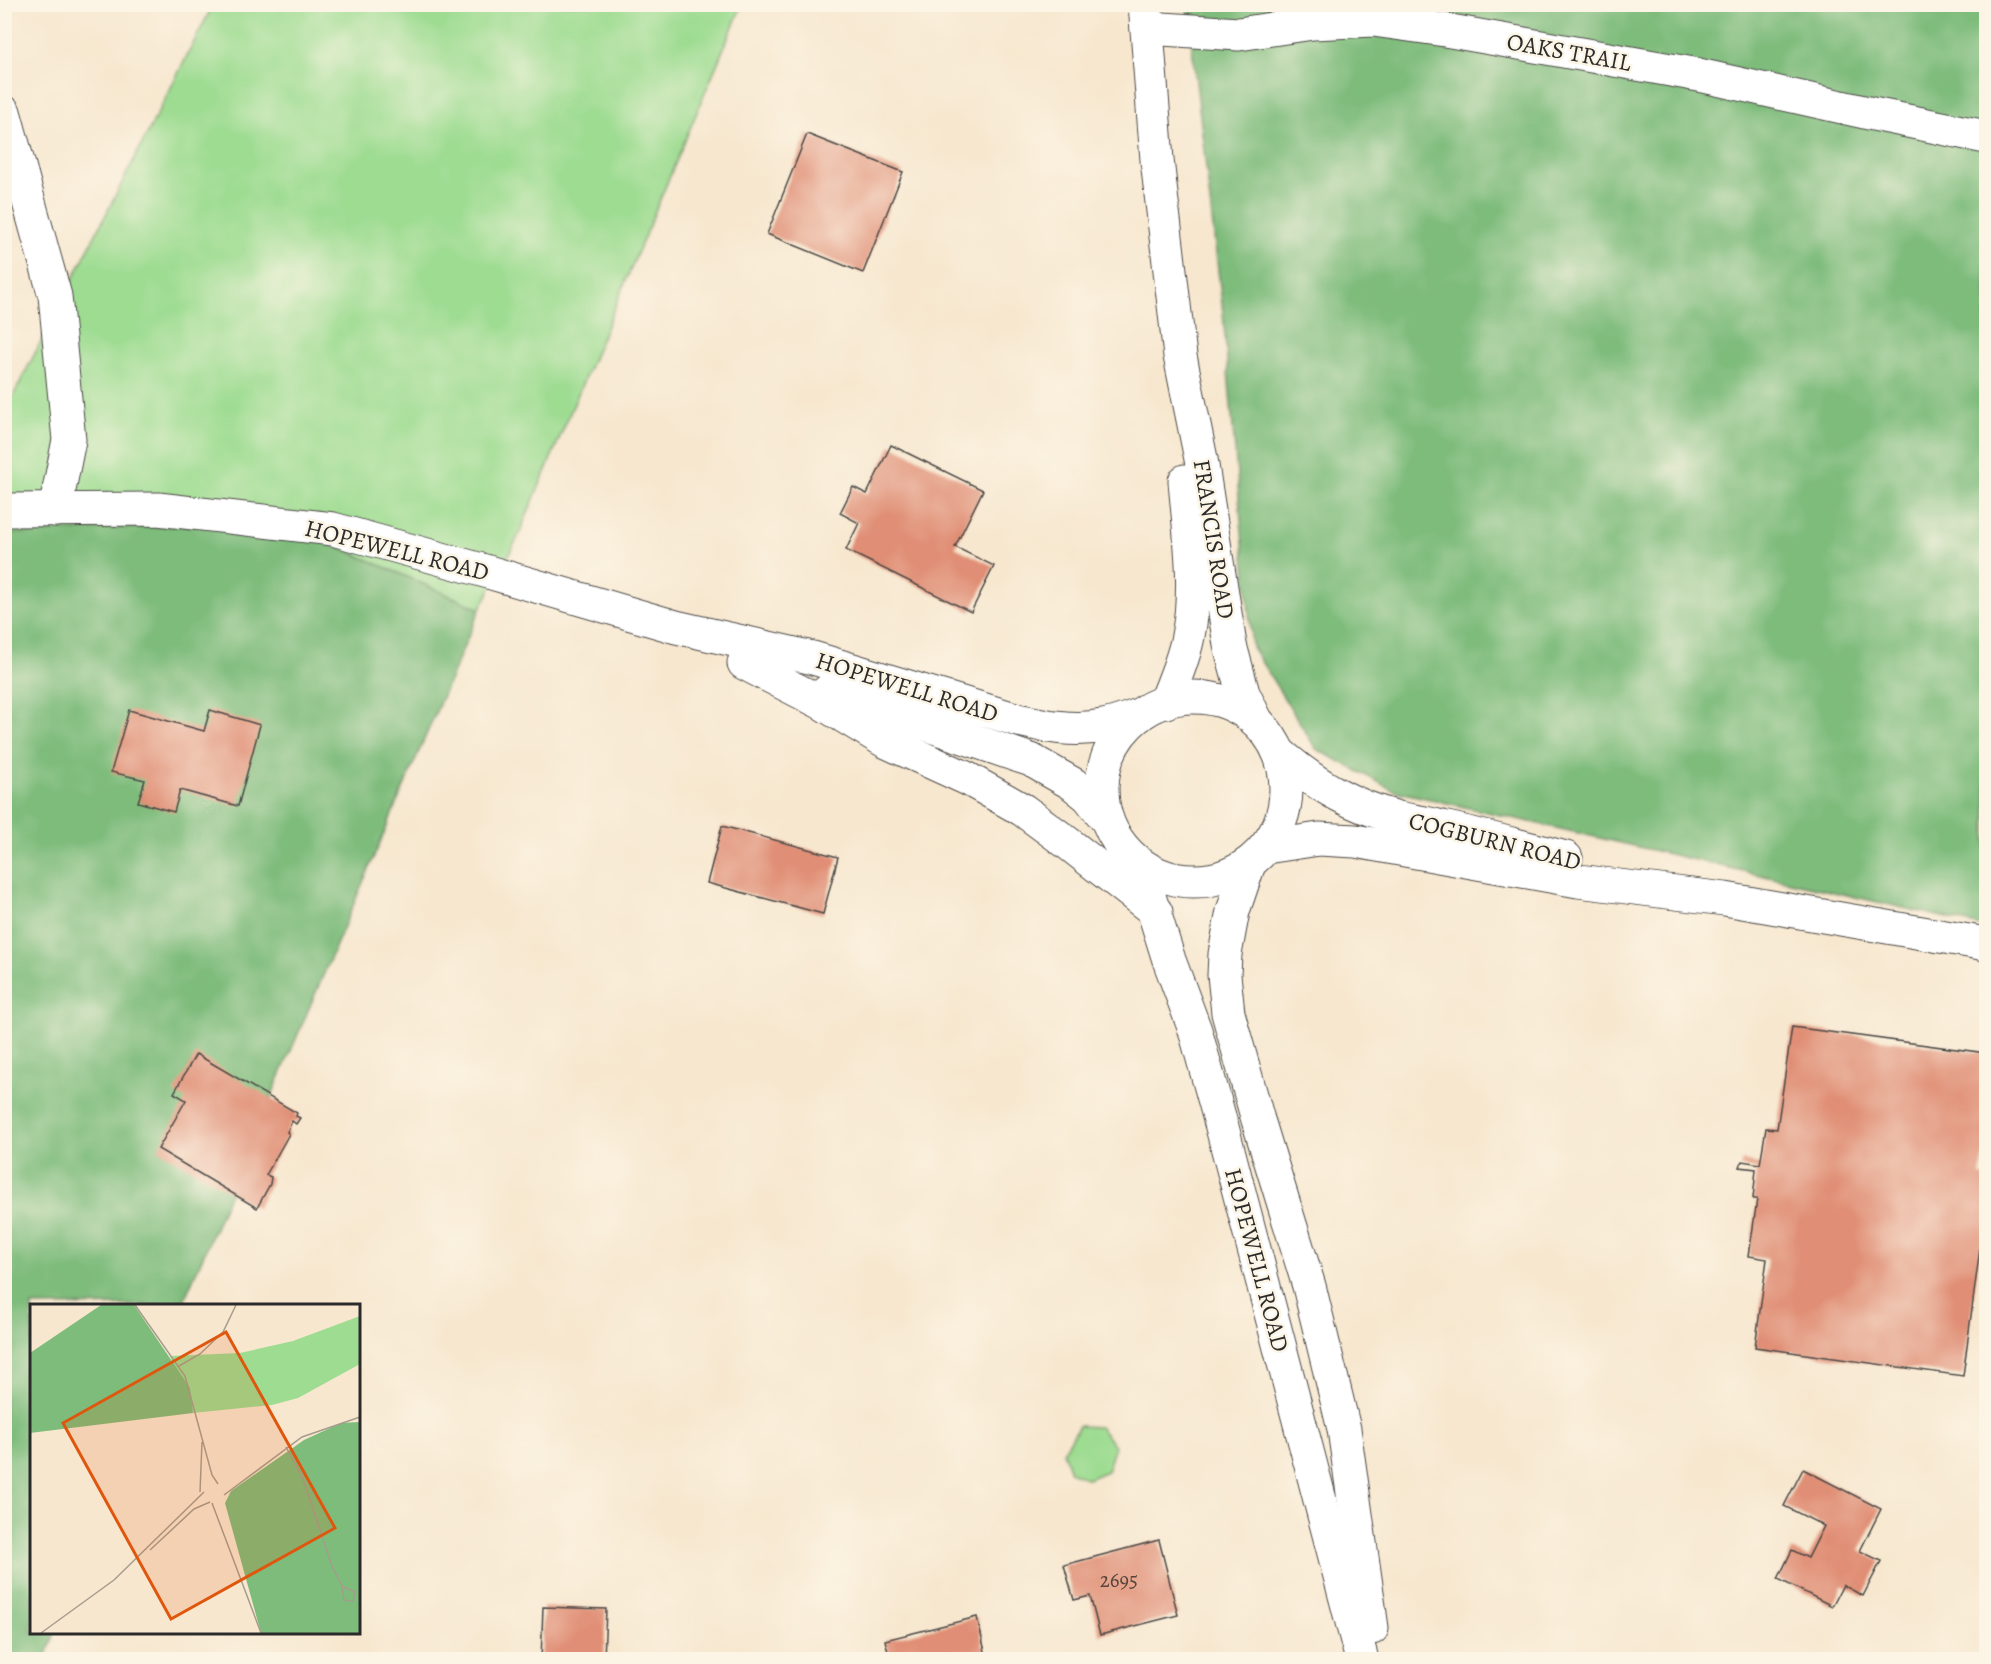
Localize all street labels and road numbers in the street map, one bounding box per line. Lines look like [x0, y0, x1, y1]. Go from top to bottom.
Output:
street label: OAKS TRAIL [1504, 25, 1634, 79]
street label: FRANCIS ROAD [1186, 457, 1242, 621]
street label: HOPEWELL ROAD [301, 512, 493, 588]
street label: HOPEWELL ROAD [812, 644, 1002, 730]
street label: COGBURN ROAD [1406, 804, 1584, 878]
street label: HOPEWELL ROAD [1217, 1165, 1297, 1355]

